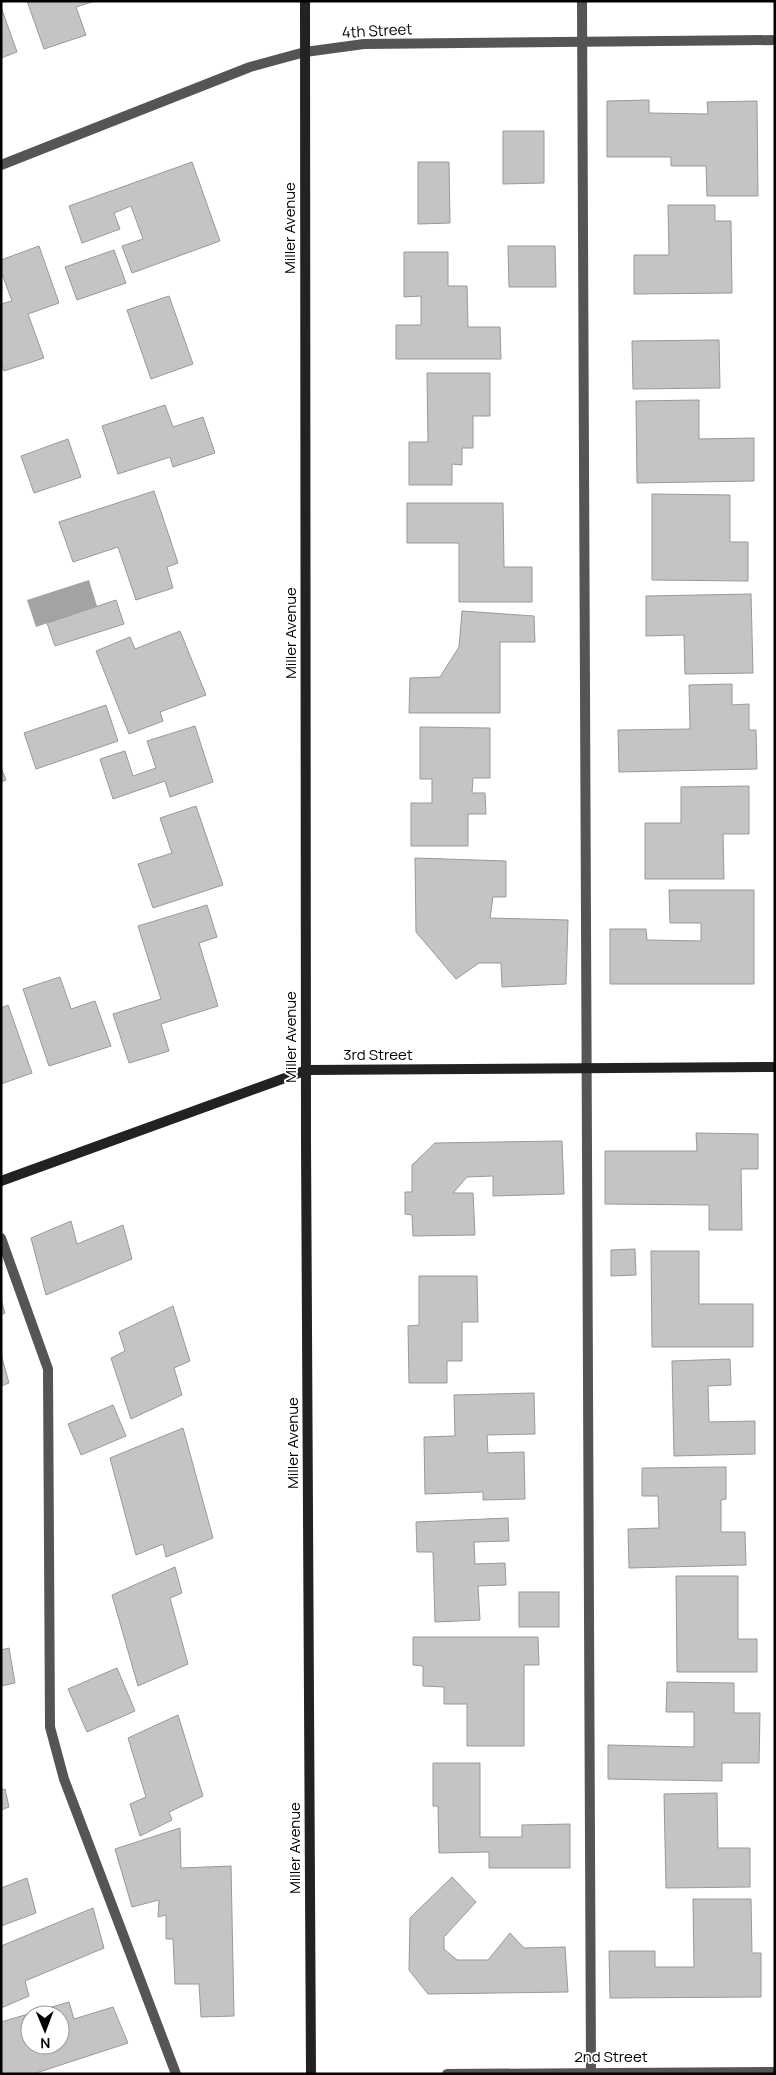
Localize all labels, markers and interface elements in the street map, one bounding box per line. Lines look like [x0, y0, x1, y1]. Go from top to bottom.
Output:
street label: 4th Street [341, 18, 413, 43]
street label: Miller Avenue [279, 182, 300, 274]
street label: Miller Avenue [280, 587, 301, 679]
street label: Miller Avenue [280, 991, 301, 1083]
street label: 3rd Street [343, 1044, 413, 1065]
street label: Miller Avenue [282, 1397, 303, 1489]
street label: Miller Avenue [284, 1802, 305, 1894]
north arrow [20, 2005, 70, 2055]
text: N [40, 2034, 50, 2053]
street label: 2nd Street [574, 2046, 648, 2067]

